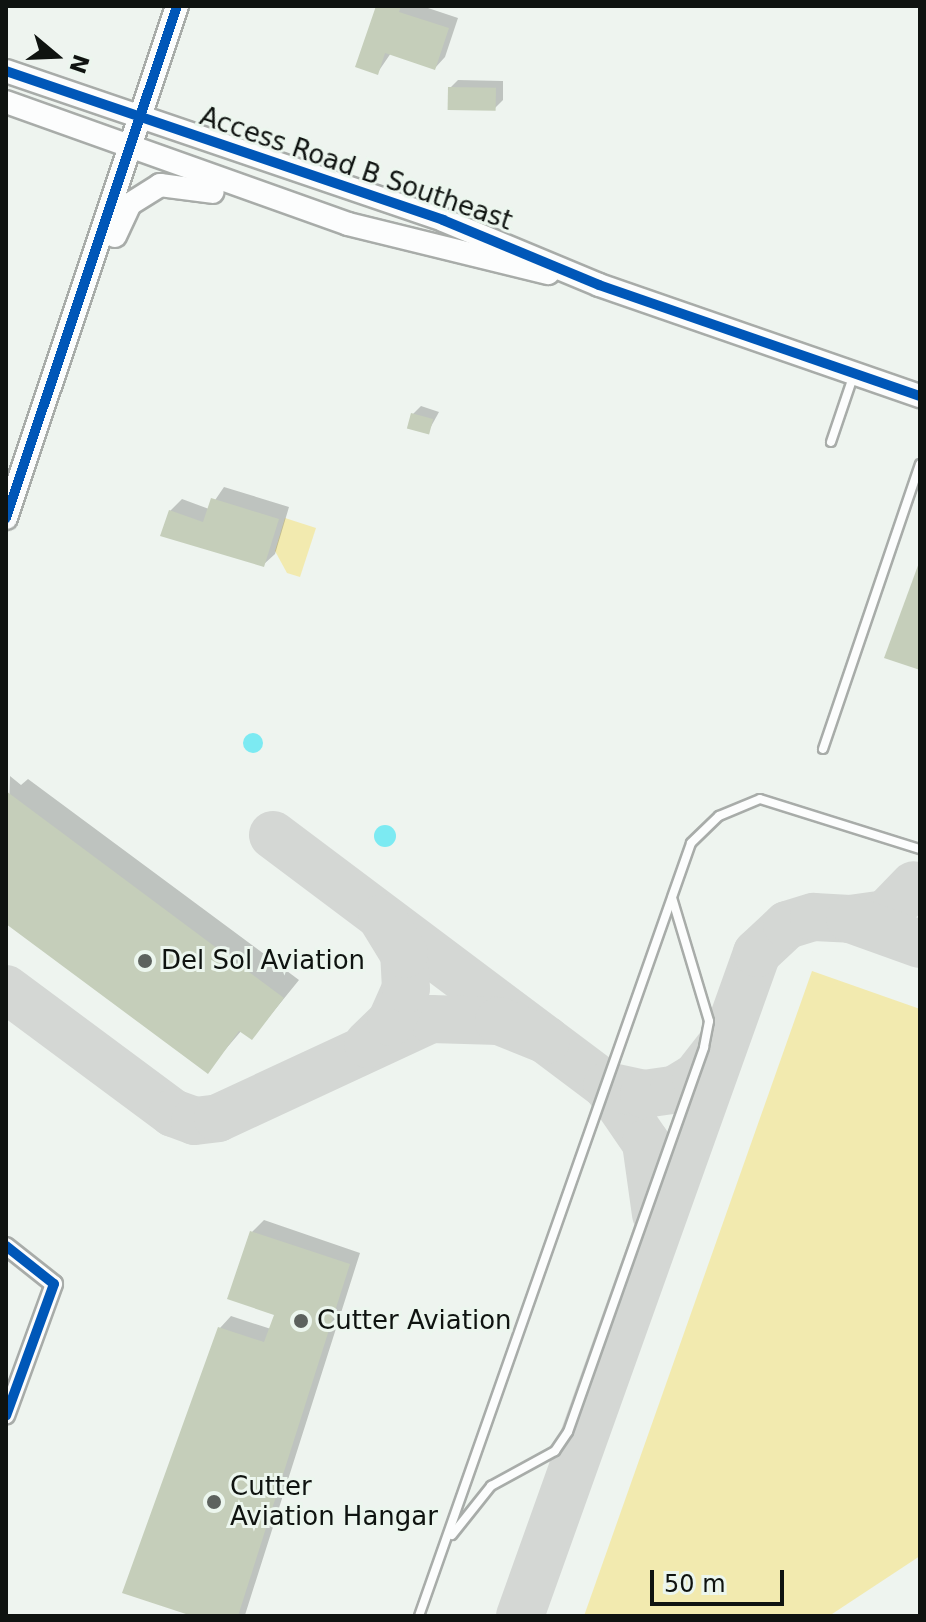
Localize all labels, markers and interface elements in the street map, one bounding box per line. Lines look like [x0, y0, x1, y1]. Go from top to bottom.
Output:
north arrow [16, 16, 96, 96]
text: N [64, 51, 94, 77]
street label: Access Road B Southeast [196, 101, 516, 237]
place label: Del Sol Aviation [161, 945, 365, 977]
marker: Del Sol Aviation [136, 952, 154, 970]
place label: Cutter Aviation [317, 1305, 512, 1337]
marker: Cutter Aviation [292, 1312, 310, 1330]
place label: Cutter Aviation Hangar [230, 1471, 438, 1532]
marker: Cutter Aviation Hangar [205, 1493, 223, 1511]
scale bar [654, 1554, 788, 1604]
text: 50 m [664, 1570, 726, 1598]

